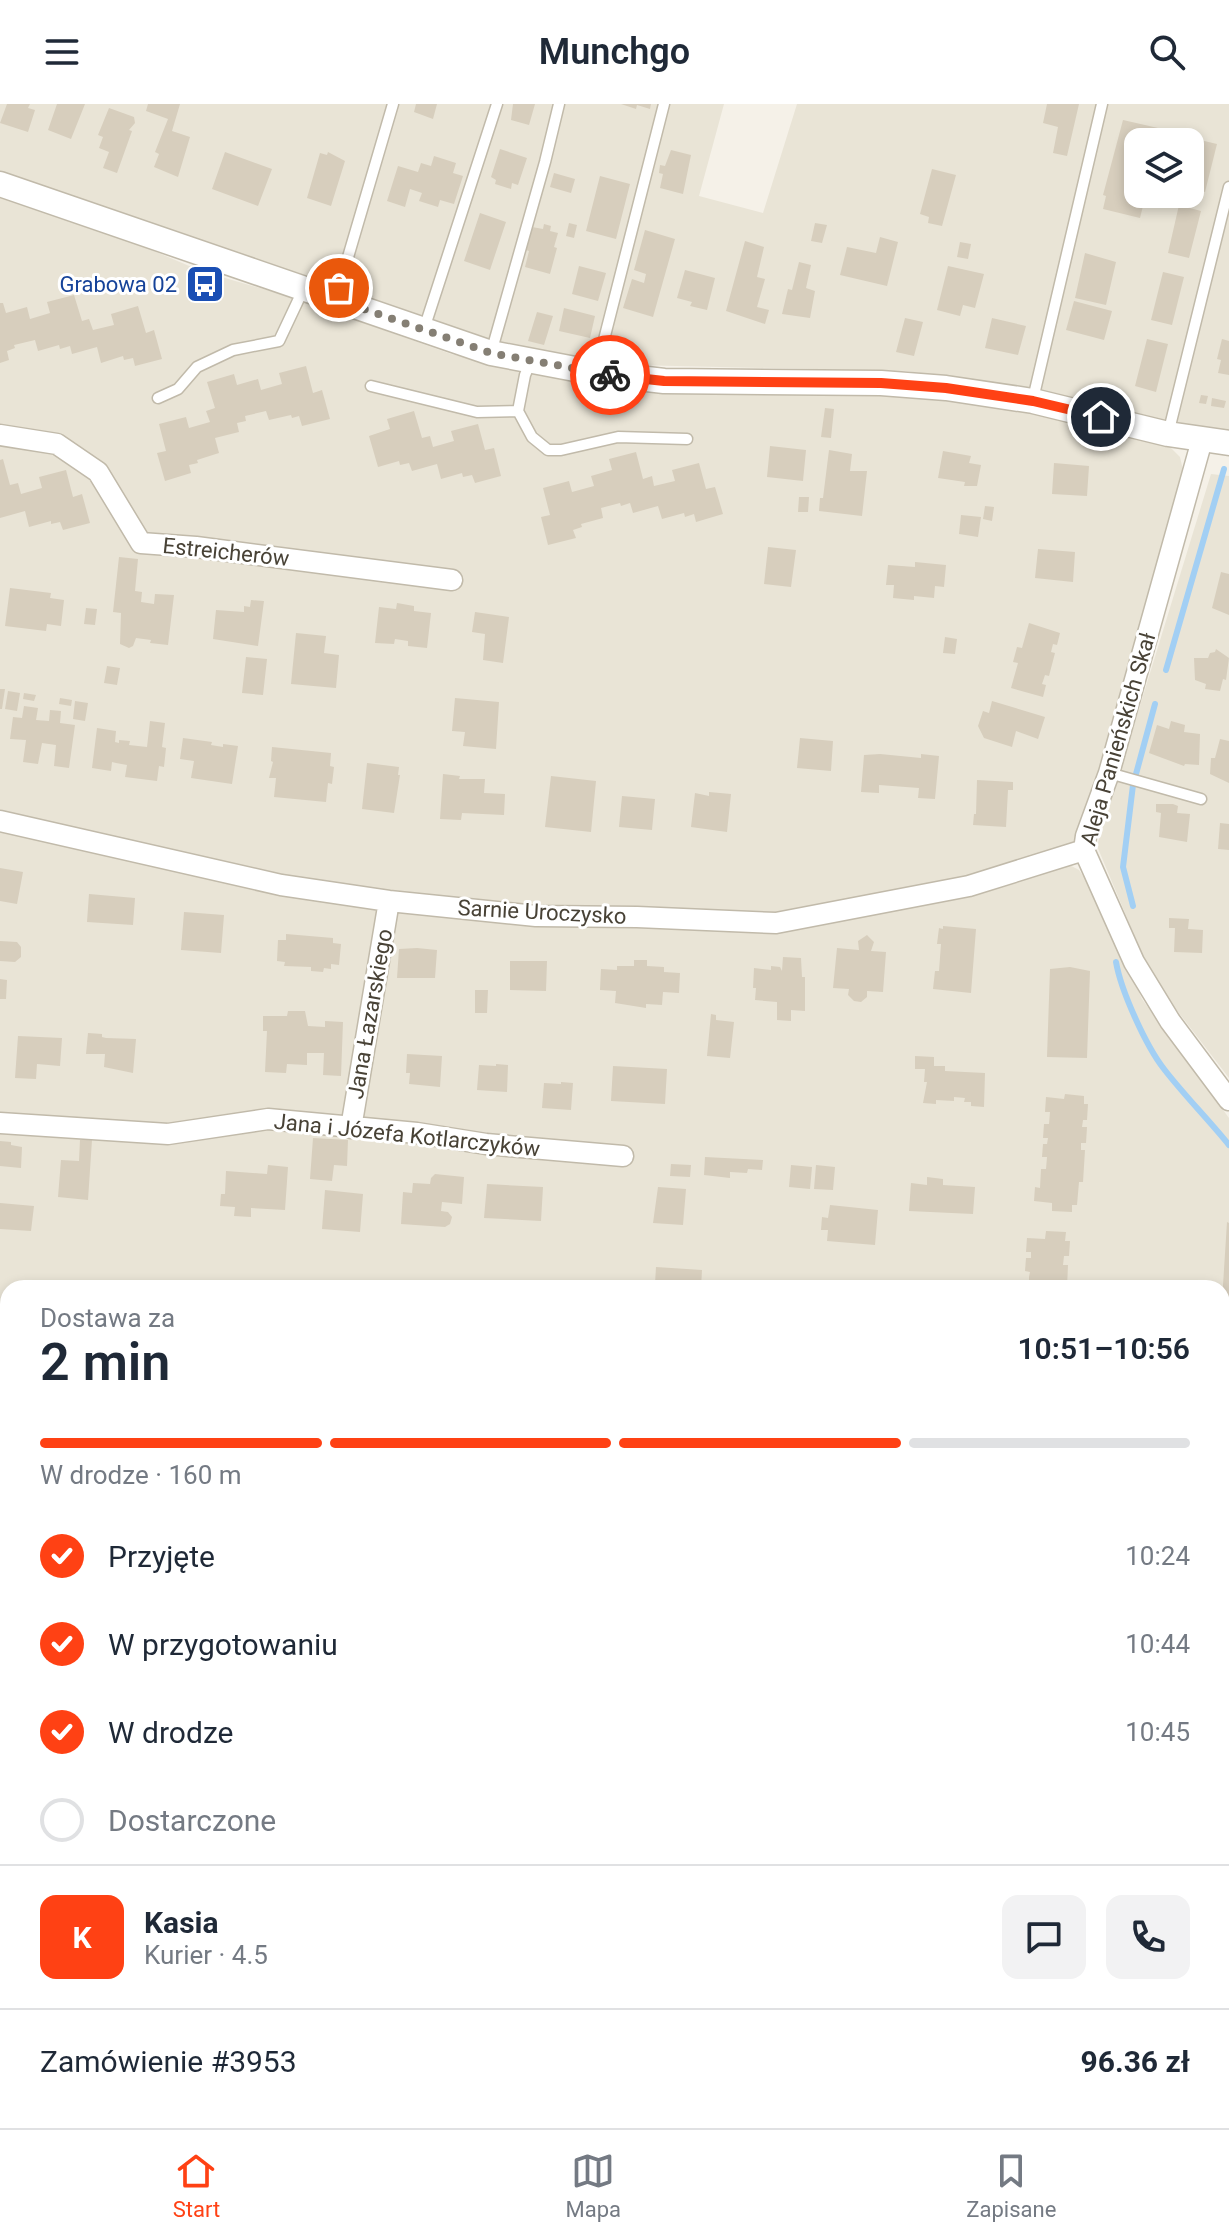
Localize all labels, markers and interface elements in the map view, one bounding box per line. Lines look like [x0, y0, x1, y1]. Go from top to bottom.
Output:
icon: menu [40, 30, 84, 74]
icon: search [1145, 30, 1189, 74]
text: Munchgo [539, 31, 690, 73]
map controls [1124, 128, 1204, 208]
button: layers [1124, 128, 1204, 208]
pin [305, 254, 373, 322]
bus stop icon: Grabowa 02 [184, 263, 226, 305]
icon: bag [317, 266, 361, 310]
place label: Grabowa 02 [59, 272, 177, 297]
courier [570, 335, 650, 415]
icon: bike [588, 353, 632, 397]
pin [1067, 383, 1135, 451]
icon: home [1079, 395, 1123, 439]
street label: Estreicherów [162, 533, 291, 571]
street label: Aleja Panieńskich Skał [1076, 630, 1160, 848]
street label: Sarnie Uroczysko [457, 895, 627, 929]
street label: Jana Łazarskiego [343, 927, 397, 1101]
street label: Jana i Józefa Kotlarczyków [273, 1109, 542, 1161]
text: Dostawa za [40, 1303, 175, 1333]
text: 10:51–10:56 [1017, 1331, 1190, 1366]
text: 2 min [40, 1332, 170, 1393]
text: W drodze · 160 m [40, 1460, 242, 1490]
icon: check [40, 1534, 84, 1578]
text: Przyjęte [108, 1539, 215, 1574]
text: 10:24 [1125, 1541, 1190, 1571]
icon: check [40, 1622, 84, 1666]
text: W przygotowaniu [108, 1627, 338, 1662]
text: 10:44 [1125, 1629, 1190, 1659]
icon: check [40, 1710, 84, 1754]
text: W drodze [108, 1715, 233, 1750]
text: 10:45 [1125, 1717, 1190, 1747]
text: Dostarczone [108, 1803, 276, 1838]
button: chat [1002, 1895, 1086, 1979]
button: phone [1106, 1895, 1190, 1979]
text: Kasia [144, 1905, 219, 1940]
text: K [72, 1920, 92, 1955]
text: Kurier · 4.5 [144, 1940, 268, 1970]
text: Zamówienie #3953 [40, 2044, 297, 2079]
text: 96.36 zł [1081, 2044, 1190, 2079]
tab: Start [173, 2149, 220, 2222]
tab: Mapa [565, 2149, 621, 2222]
tab: Zapisane [966, 2149, 1056, 2222]

